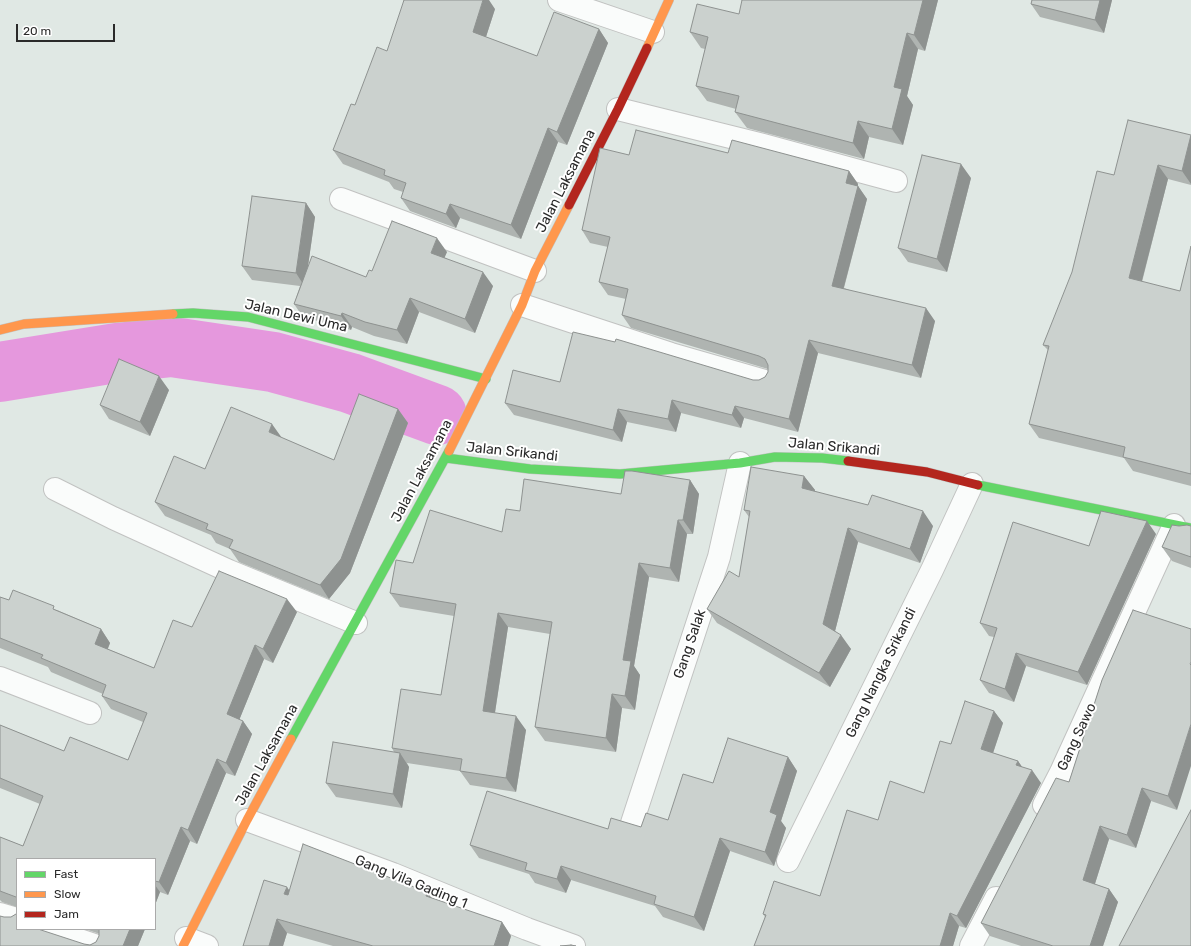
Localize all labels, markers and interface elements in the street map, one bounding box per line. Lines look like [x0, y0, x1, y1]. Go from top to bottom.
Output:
scale bar [18, 16, 117, 42]
text: 20 m [23, 24, 51, 38]
street label: Jalan Laksamana [533, 127, 599, 235]
street label: Jalan Dewi Uma [243, 296, 349, 336]
street label: Jalan Laksamana [388, 417, 456, 525]
street label: Jalan Srikandi [787, 435, 881, 459]
street label: Jalan Srikandi [465, 439, 559, 465]
street label: Gang Nangka Srikandi [842, 605, 920, 741]
street label: Gang Salak [670, 607, 710, 681]
street label: Gang Sawo [1054, 700, 1100, 774]
street label: Jalan Laksamana [232, 701, 302, 809]
street label: Gang Vila Gading 1 [352, 852, 470, 912]
legend [16, 858, 156, 930]
text: Fast [54, 867, 78, 881]
text: Slow [54, 887, 81, 901]
text: Jam [54, 907, 79, 921]

